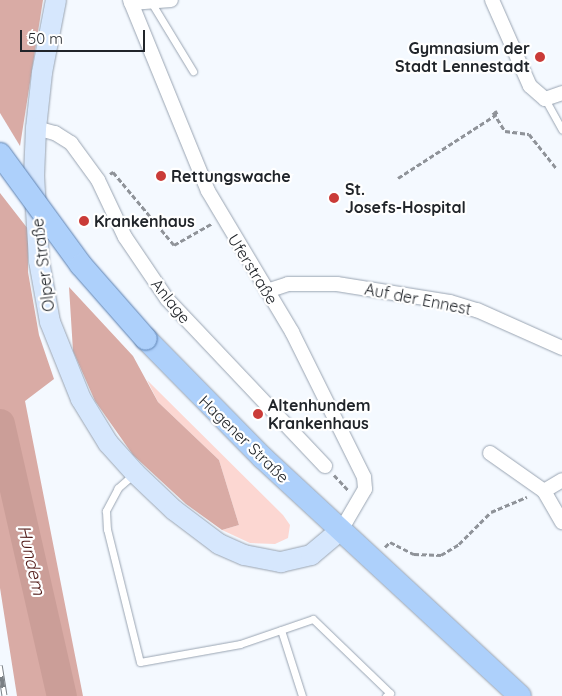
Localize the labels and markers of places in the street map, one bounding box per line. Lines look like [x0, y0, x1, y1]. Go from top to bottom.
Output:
place label: Gymnasium der Stadt Lennestadt [395, 38, 530, 76]
marker: Gymnasium der Stadt Lennestadt [534, 51, 546, 63]
place label: Rettungswache [171, 166, 291, 186]
marker: Rettungswache [155, 170, 167, 182]
place label: St. Josefs-Hospital [345, 179, 466, 217]
marker: St. Josefs-Hospital [327, 191, 341, 205]
place label: Krankenhaus [94, 211, 195, 231]
marker: Krankenhaus [78, 215, 90, 227]
place label: Altenhundem Krankenhaus [268, 395, 370, 433]
marker: Altenhundem Krankenhaus [252, 408, 264, 420]

